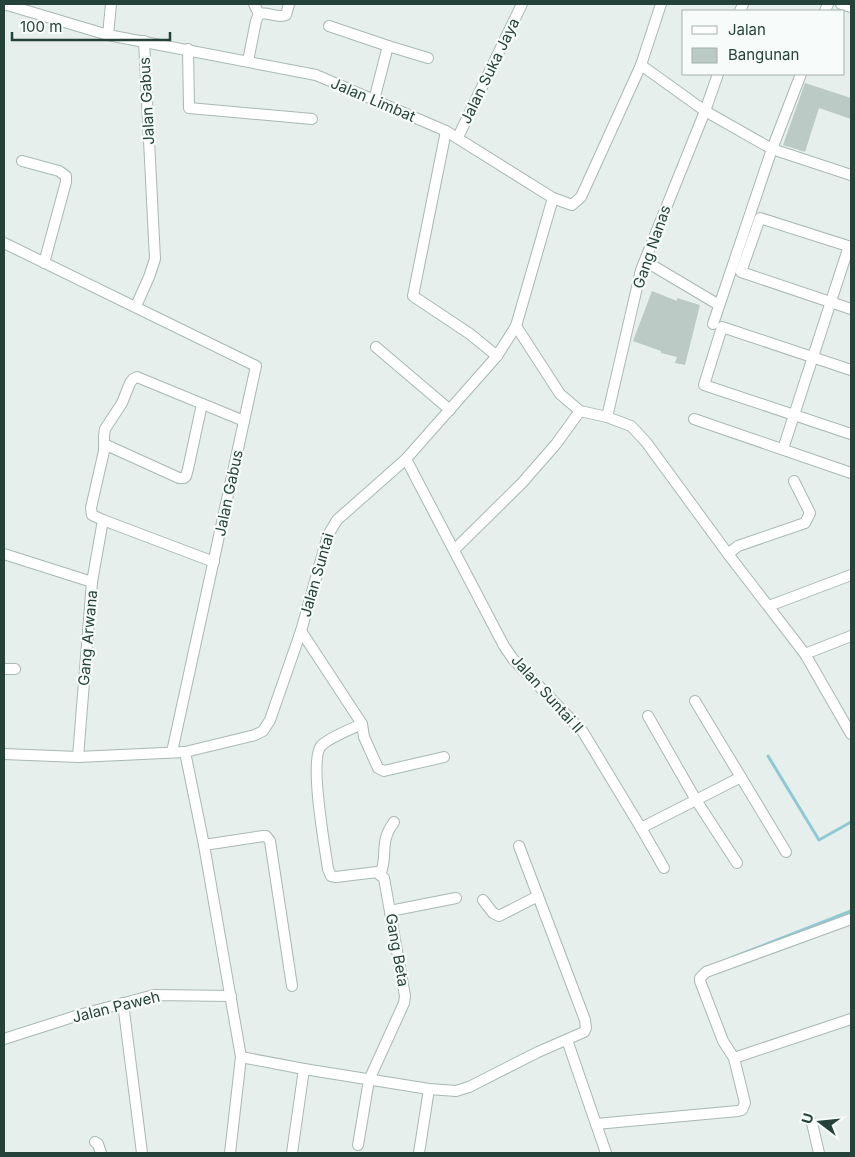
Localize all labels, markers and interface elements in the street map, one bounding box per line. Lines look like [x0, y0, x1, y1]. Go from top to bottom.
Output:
scale bar [12, 10, 170, 42]
legend [682, 10, 845, 75]
street label: Jalan Suka Jaya [456, 15, 523, 127]
text: 100 m [20, 17, 62, 36]
text: Jalan [728, 20, 766, 39]
text: Bangunan [728, 45, 799, 64]
street label: Jalan Gabus [135, 57, 158, 145]
street label: Jalan Limbat [328, 73, 418, 126]
street label: Gang Nanas [628, 203, 675, 291]
street label: Jalan Gabus [210, 448, 247, 538]
street label: Jalan Suntai [295, 531, 338, 619]
street label: Gang Arwana [74, 589, 101, 687]
street label: Jalan Suntai II [507, 651, 587, 737]
street label: Gang Beta [382, 912, 413, 988]
street label: Jalan Paweh [70, 986, 162, 1027]
north arrow [795, 1097, 845, 1147]
text: U [797, 1111, 817, 1126]

